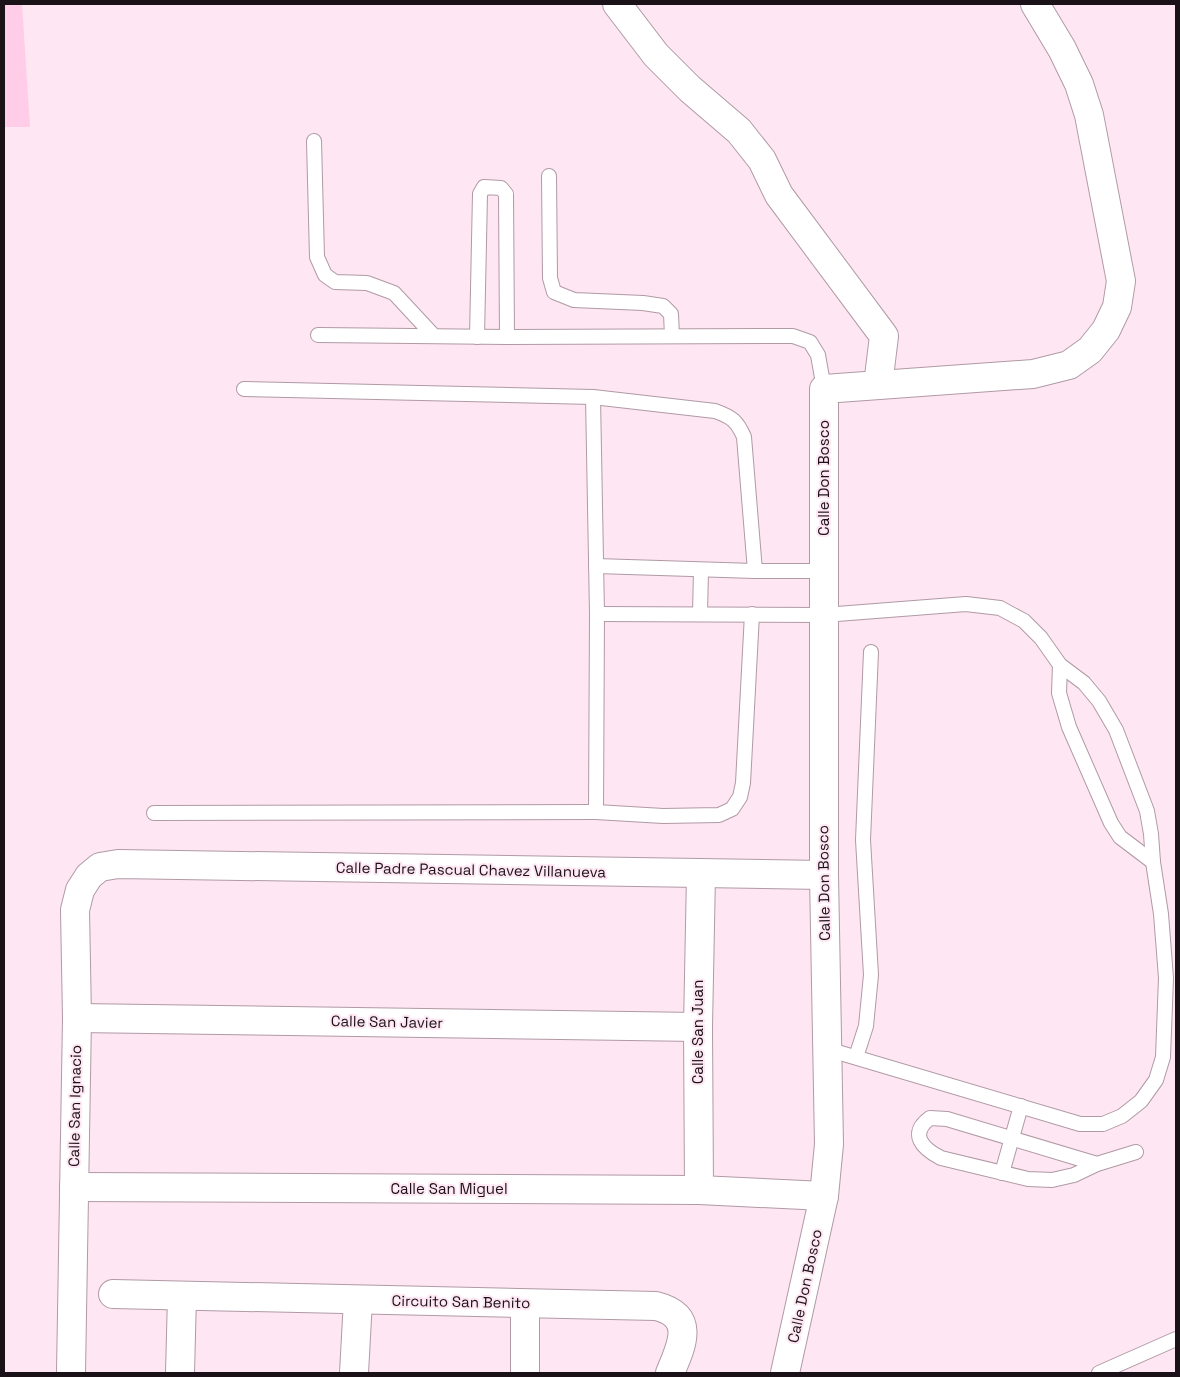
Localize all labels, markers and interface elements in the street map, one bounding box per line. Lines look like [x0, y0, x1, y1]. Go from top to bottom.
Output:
street label: Calle Don Bosco [814, 420, 833, 536]
street label: Calle Don Bosco [813, 825, 834, 941]
street label: Calle Padre Pascual Chavez Villanueva [336, 858, 607, 881]
street label: Calle San Juan [688, 980, 707, 1084]
street label: Calle San Javier [331, 1011, 444, 1032]
street label: Calle San Ignacio [64, 1045, 85, 1167]
street label: Calle San Miguel [390, 1179, 508, 1198]
street label: Calle Don Bosco [783, 1227, 826, 1345]
street label: Circuito San Benito [392, 1291, 531, 1312]

